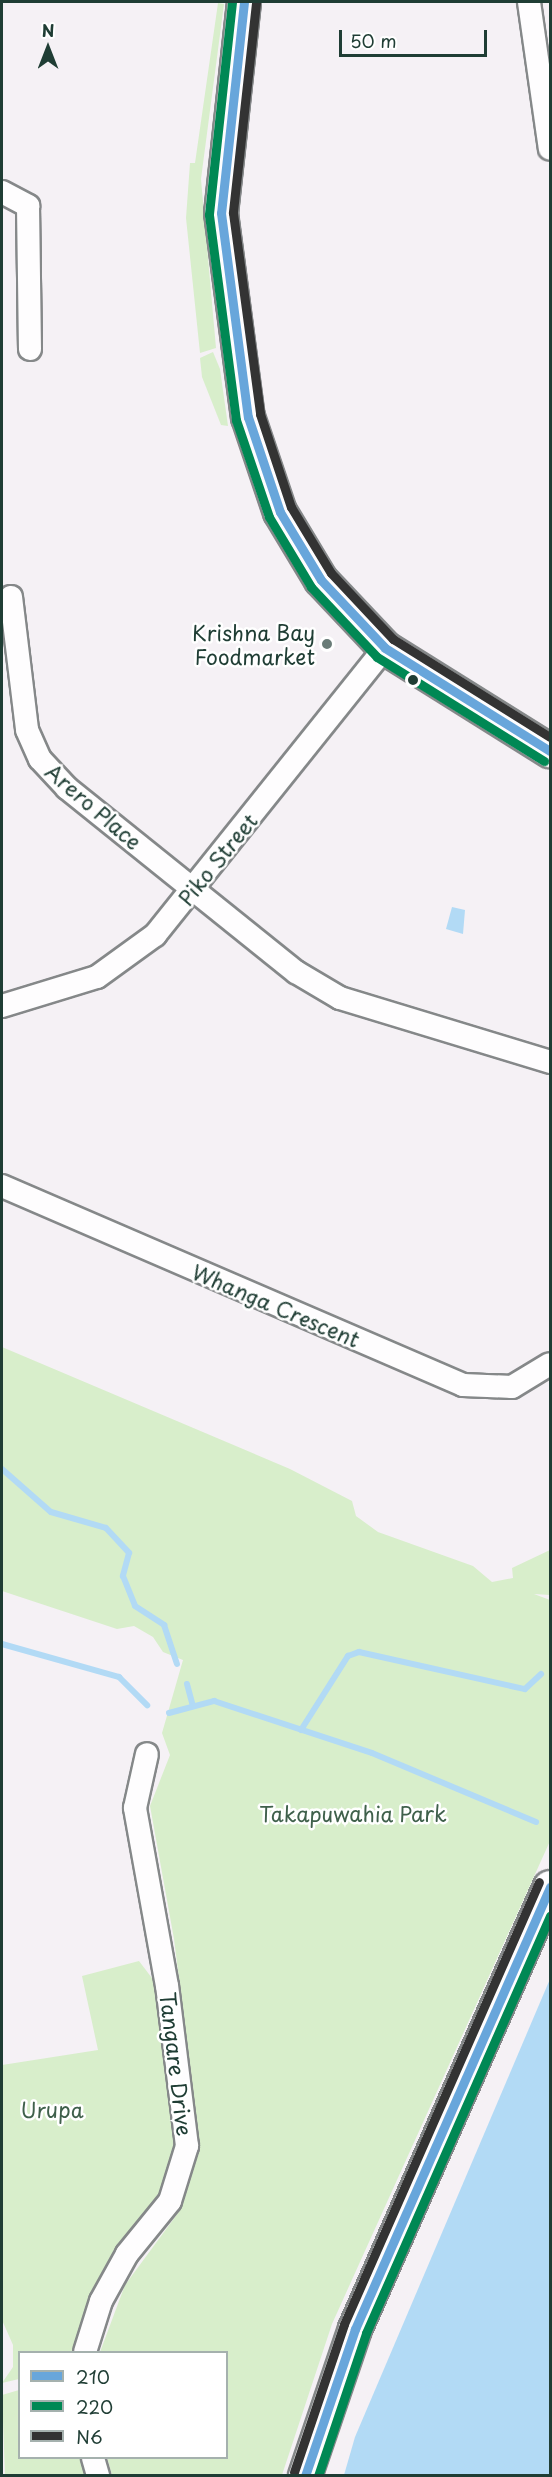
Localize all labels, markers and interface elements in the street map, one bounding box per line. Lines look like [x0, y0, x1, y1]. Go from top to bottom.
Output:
north arrow [18, 18, 78, 78]
text: N [42, 18, 54, 42]
scale bar [342, 18, 490, 56]
text: 50 m [350, 27, 397, 54]
place label: Krishna Bay Foodmarket [192, 619, 315, 669]
marker: Krishna Bay Foodmarket [320, 637, 334, 651]
unlabelled marker [407, 674, 419, 686]
street label: Arero Place [41, 758, 147, 854]
street label: Piko Street [172, 807, 262, 911]
street label: Whanga Crescent [189, 1258, 363, 1352]
park label: Takapuwahia Park [259, 1800, 447, 1826]
street label: Tangare Drive [156, 1991, 198, 2137]
park label: Urupa [20, 2096, 84, 2122]
legend [18, 2351, 228, 2459]
text: 210 [76, 2363, 110, 2390]
text: 220 [76, 2393, 113, 2420]
text: N6 [76, 2423, 103, 2450]

